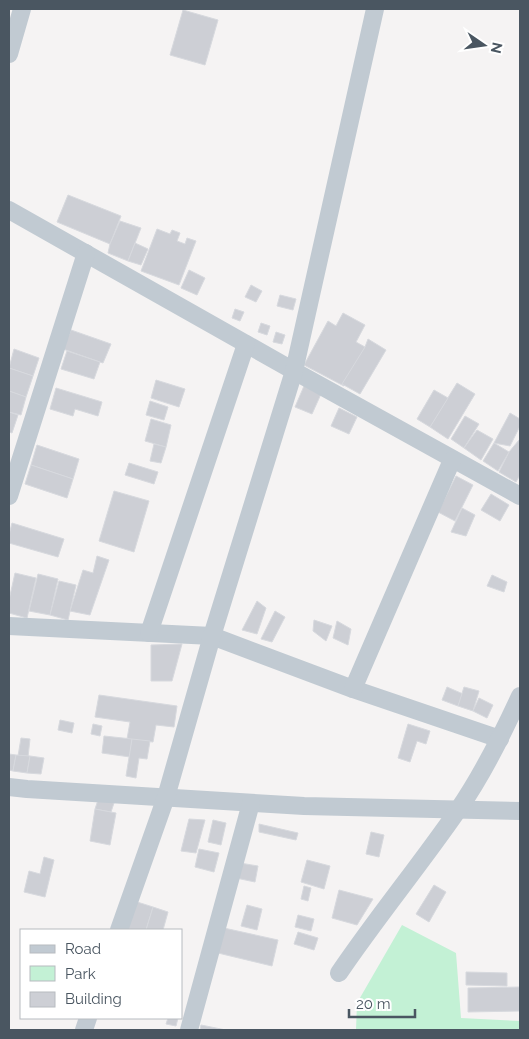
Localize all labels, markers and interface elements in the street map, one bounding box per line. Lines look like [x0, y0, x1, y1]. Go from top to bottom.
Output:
north arrow [459, 20, 509, 70]
text: N [488, 41, 506, 55]
legend [20, 929, 182, 1019]
text: Road [65, 940, 101, 958]
text: Park [65, 965, 96, 983]
scale bar [349, 986, 415, 1018]
text: Building [65, 990, 122, 1008]
text: 20 m [356, 995, 391, 1013]

